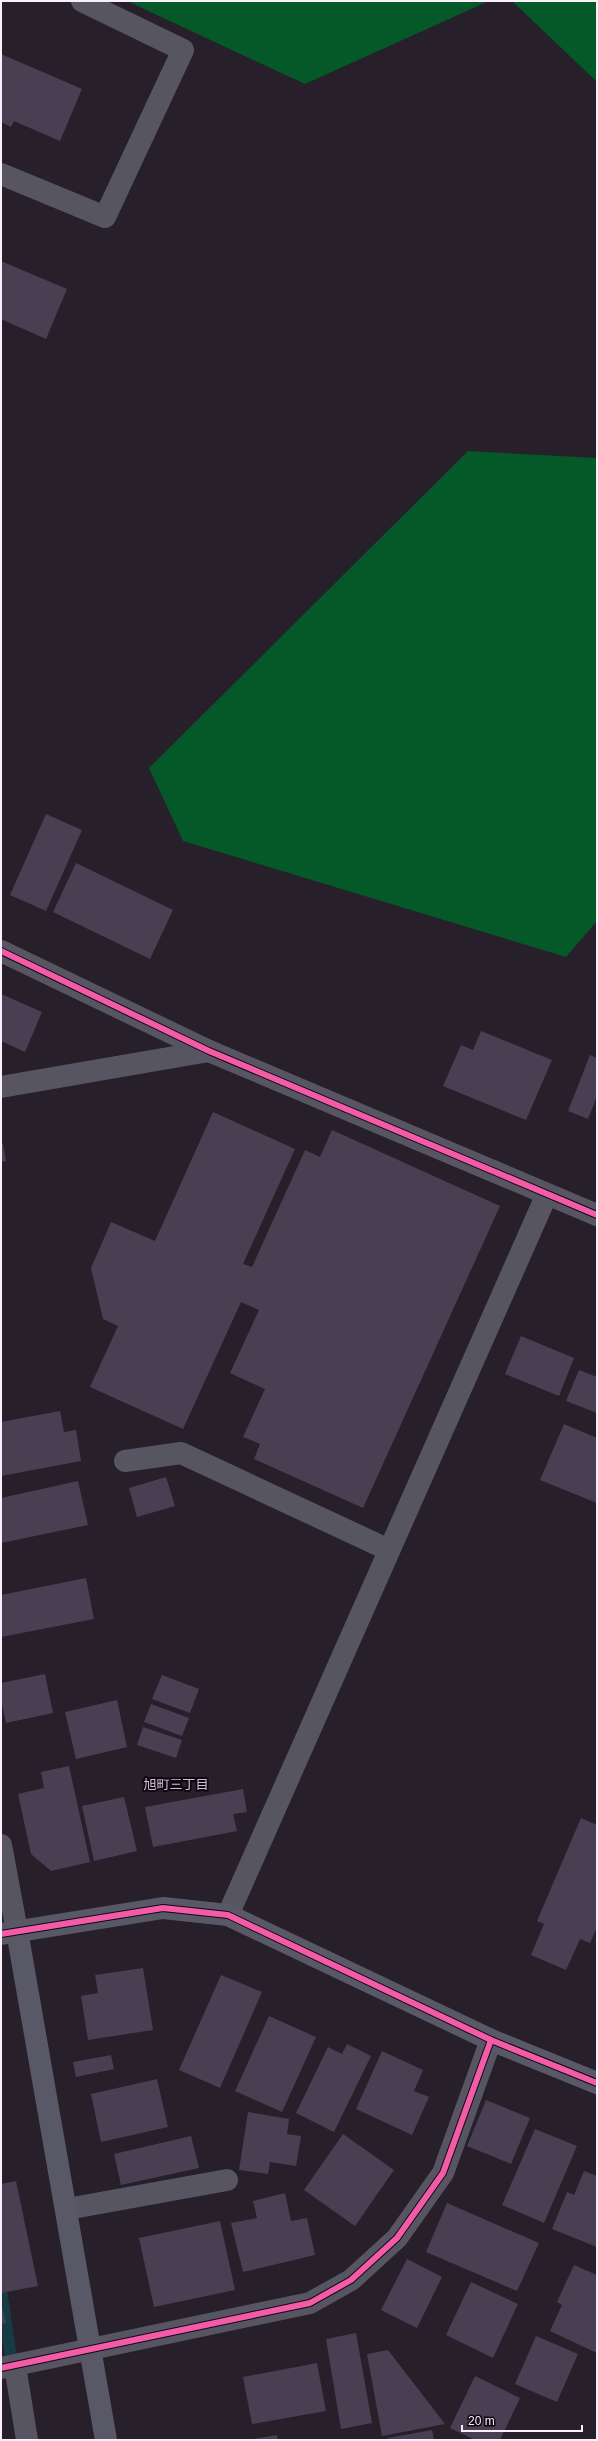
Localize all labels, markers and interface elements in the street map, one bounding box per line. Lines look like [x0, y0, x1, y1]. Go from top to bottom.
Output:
district label: 旭町三丁目 [143, 1777, 209, 1792]
scale bar [462, 2407, 582, 2433]
text: 20 m [468, 2414, 495, 2428]

